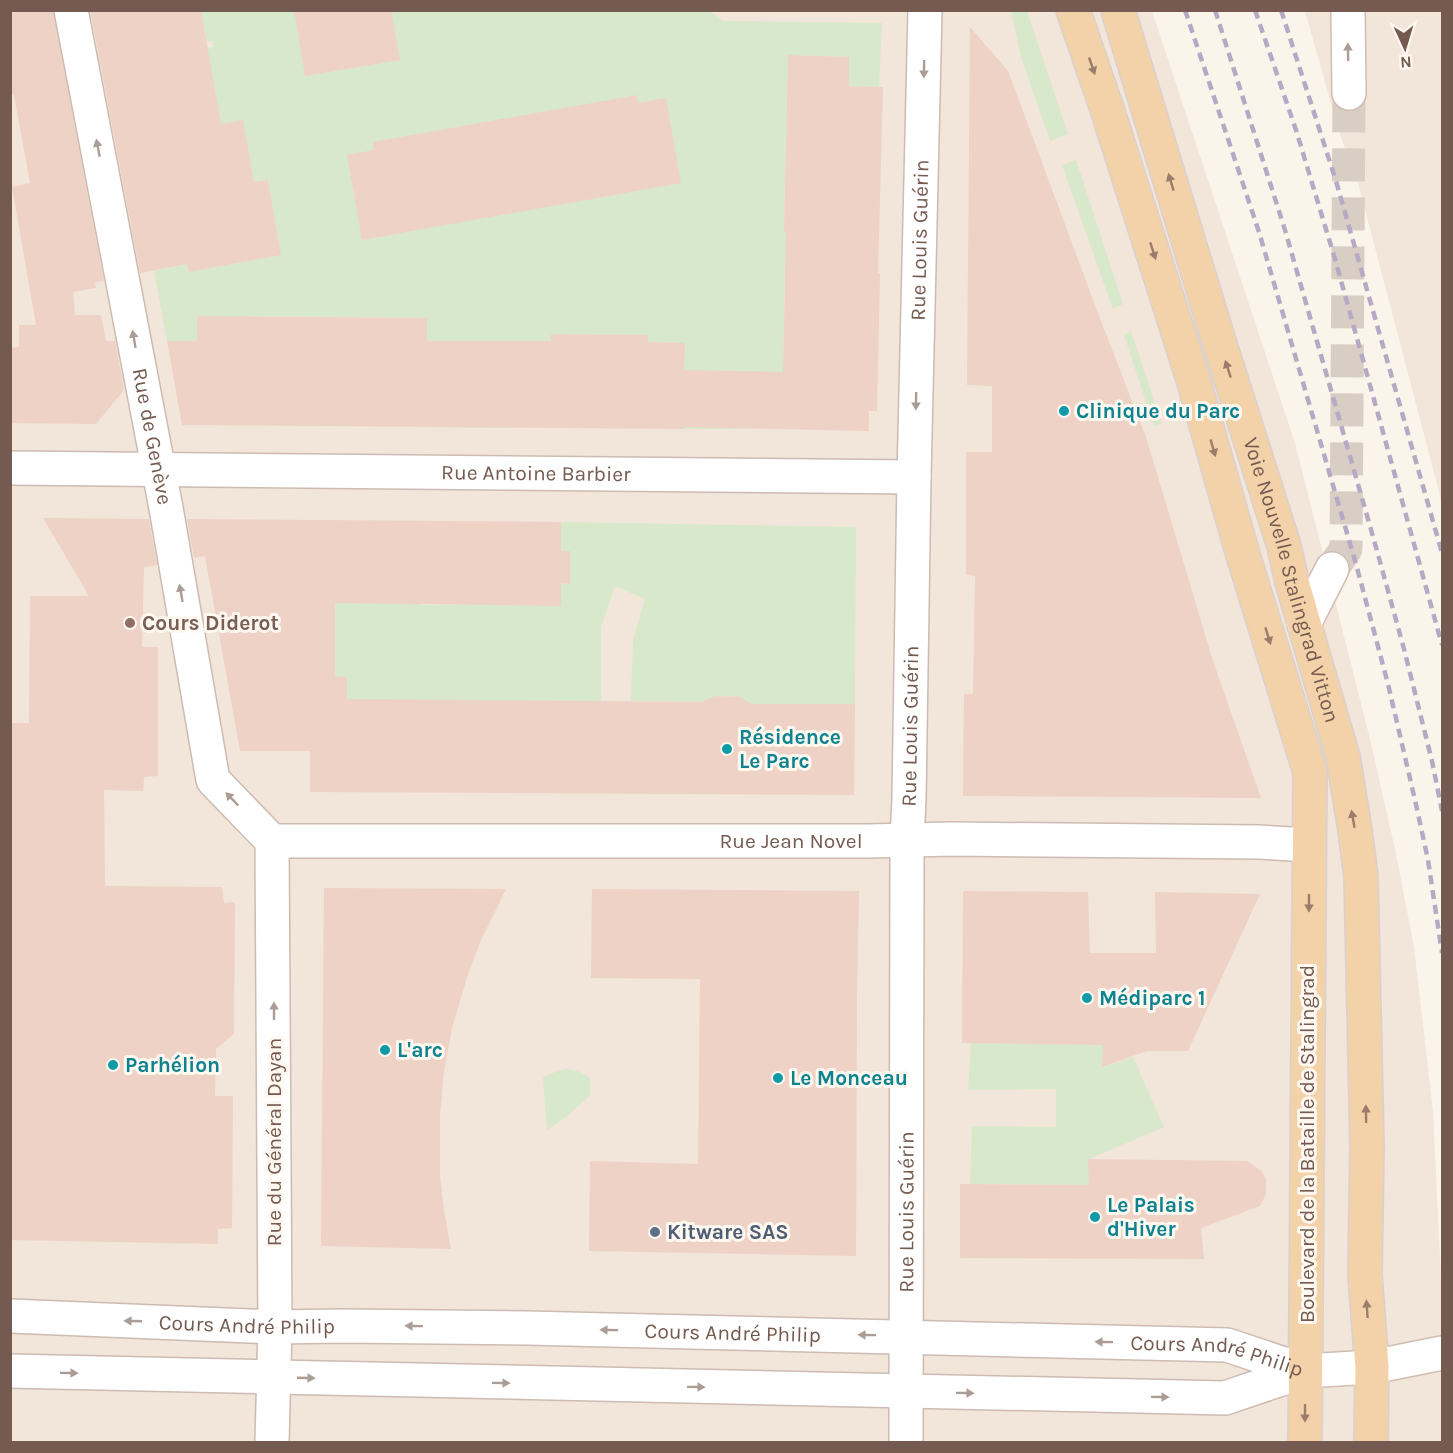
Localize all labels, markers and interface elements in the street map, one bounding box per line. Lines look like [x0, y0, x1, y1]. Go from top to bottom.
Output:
north arrow [1375, 18, 1435, 78]
one-way arrow [1343, 42, 1353, 61]
text: N [1400, 53, 1412, 72]
one-way arrow [1088, 57, 1097, 75]
one-way arrow [919, 59, 928, 78]
one-way arrow [93, 138, 102, 157]
street label: Rue Louis Guérin [906, 159, 933, 321]
one-way arrow [1165, 173, 1175, 191]
one-way arrow [1148, 242, 1158, 260]
one-way arrow [129, 330, 138, 349]
one-way arrow [1222, 360, 1232, 378]
street label: Rue de Genève [128, 366, 177, 507]
one-way arrow [911, 391, 921, 410]
place label: Clinique du Parc [1076, 399, 1240, 424]
marker: Clinique du Parc [1057, 404, 1071, 418]
street label: Voie Nouvelle Stalingrad Vitton [1238, 435, 1344, 725]
one-way arrow [1209, 440, 1218, 458]
street label: Rue Antoine Barbier [441, 460, 631, 486]
one-way arrow [176, 583, 185, 602]
place label: Cours Diderot [142, 611, 279, 635]
marker: Cours Diderot [123, 616, 137, 630]
one-way arrow [1264, 627, 1273, 645]
street label: Rue Louis Guérin [897, 645, 923, 807]
place label: Résidence Le Parc [739, 725, 841, 773]
marker: Résidence Le Parc [720, 742, 734, 756]
one-way arrow [225, 792, 239, 806]
one-way arrow [1349, 809, 1358, 828]
street label: Rue Jean Novel [719, 829, 863, 853]
one-way arrow [1304, 894, 1314, 913]
street label: Boulevard de la Bataille de Stalingrad [1295, 965, 1319, 1323]
place label: Médiparc 1 [1099, 986, 1206, 1010]
marker: Médiparc 1 [1080, 991, 1094, 1005]
one-way arrow [269, 1002, 278, 1021]
street label: Rue du Général Dayan [262, 1038, 286, 1246]
place label: L'arc [397, 1038, 443, 1062]
marker: L'arc [378, 1043, 392, 1057]
place label: Parhélion [125, 1053, 220, 1077]
marker: Parhélion [106, 1058, 120, 1072]
place label: Le Monceau [790, 1066, 908, 1090]
marker: Le Monceau [771, 1071, 785, 1085]
one-way arrow [1362, 1105, 1371, 1124]
street label: Rue Louis Guérin [894, 1131, 919, 1293]
place label: Le Palais d'Hiver [1107, 1193, 1195, 1241]
marker: Le Palais d'Hiver [1088, 1210, 1102, 1224]
place label: Kitware SAS [667, 1220, 789, 1244]
marker: Kitware SAS [648, 1225, 662, 1239]
one-way arrow [1362, 1299, 1372, 1318]
street label: Cours André Philip [158, 1310, 335, 1339]
one-way arrow [124, 1316, 143, 1325]
street label: Cours André Philip [644, 1319, 821, 1347]
one-way arrow [404, 1322, 423, 1331]
one-way arrow [599, 1325, 618, 1334]
one-way arrow [857, 1331, 876, 1340]
street label: Cours André Philip [1130, 1331, 1306, 1382]
one-way arrow [1094, 1337, 1113, 1347]
one-way arrow [59, 1368, 78, 1377]
one-way arrow [296, 1373, 315, 1383]
one-way arrow [491, 1378, 510, 1387]
one-way arrow [686, 1382, 705, 1391]
one-way arrow [956, 1388, 975, 1397]
one-way arrow [1151, 1392, 1170, 1401]
one-way arrow [1300, 1404, 1310, 1423]

